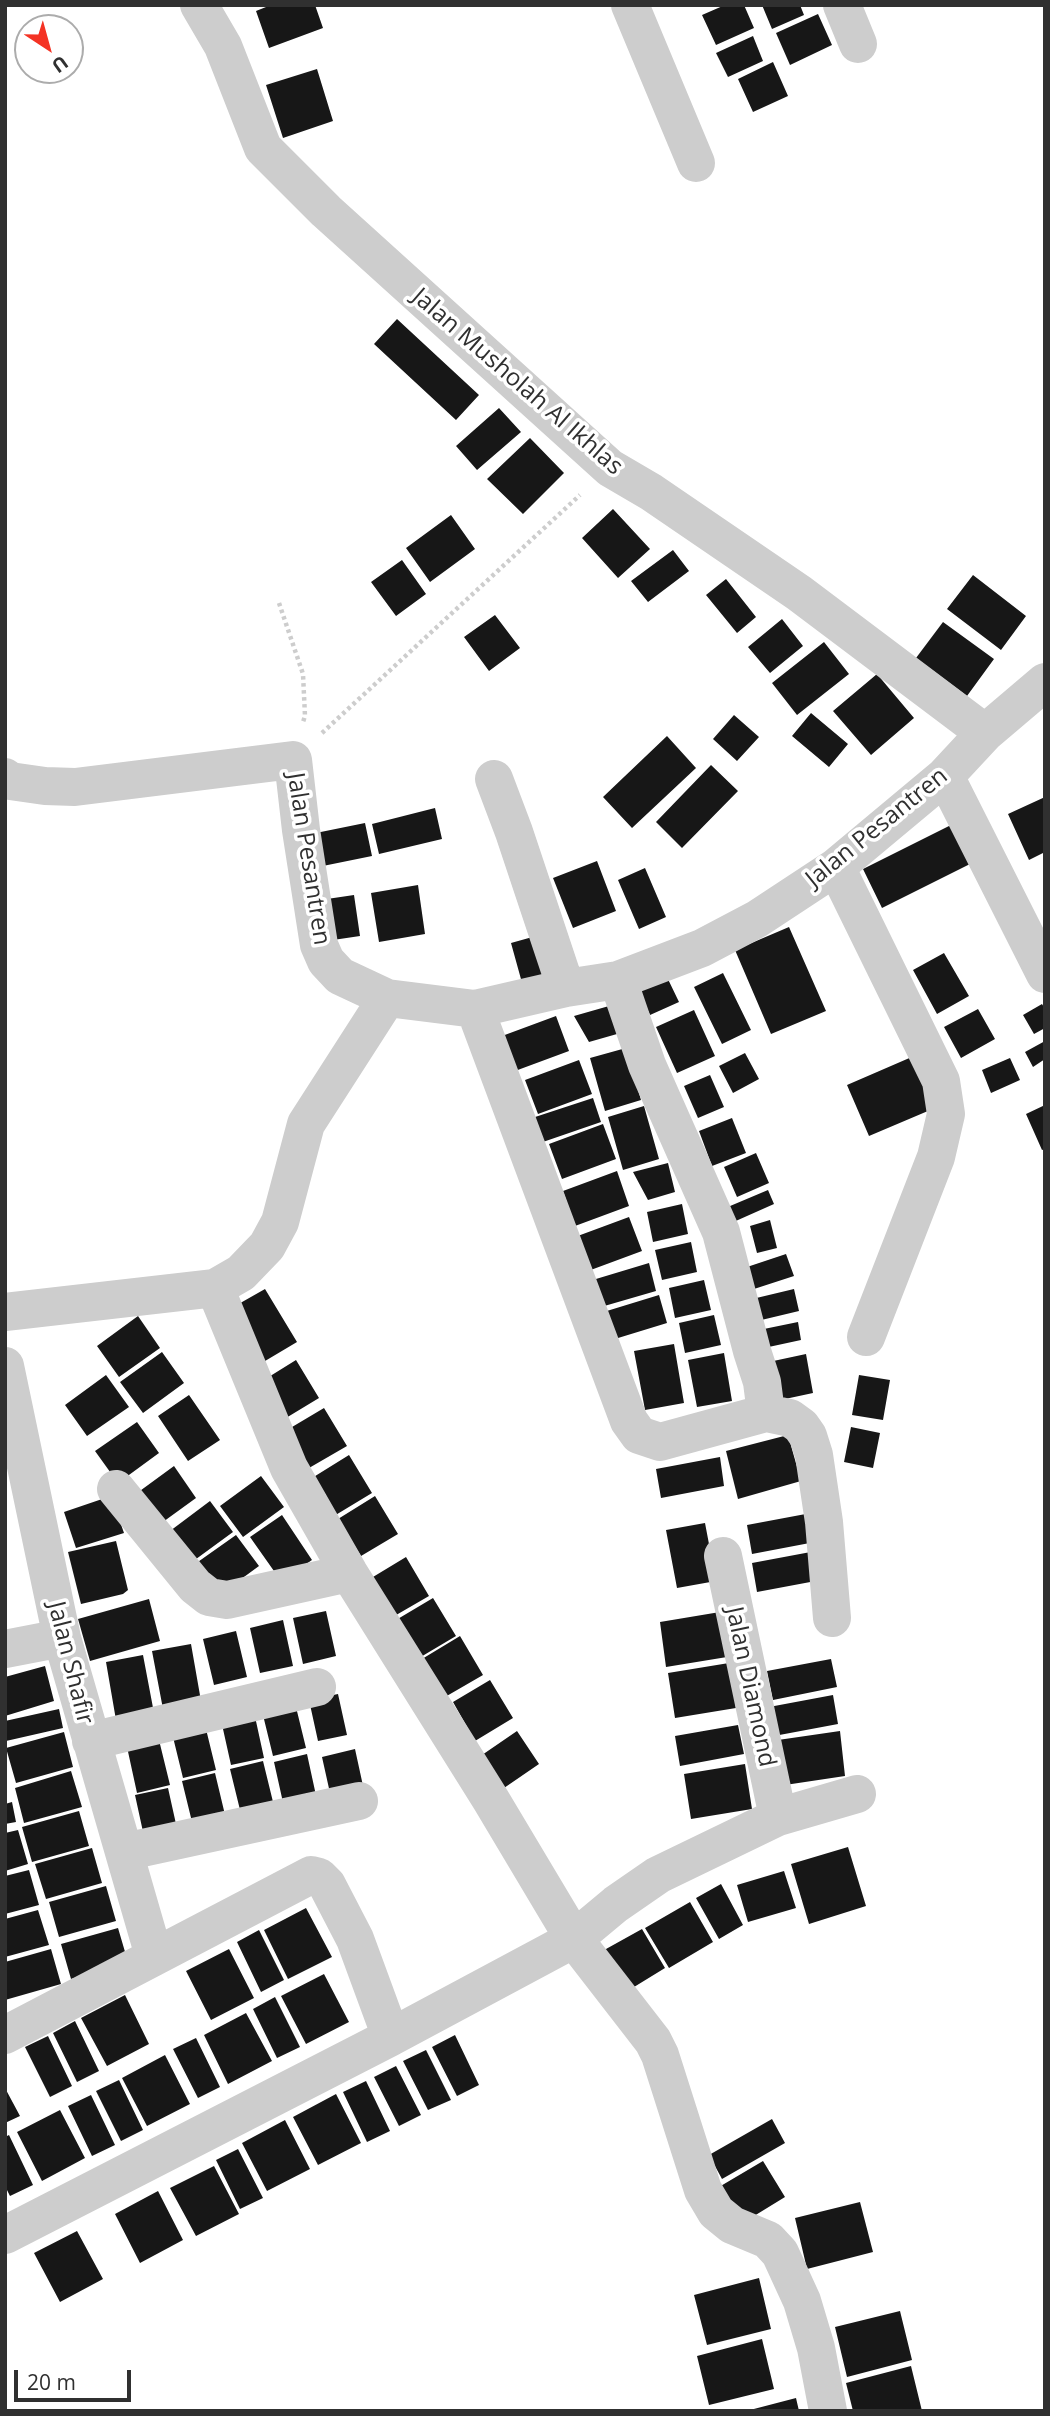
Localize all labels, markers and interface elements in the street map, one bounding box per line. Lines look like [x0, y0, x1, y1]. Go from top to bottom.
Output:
north arrow [14, 14, 84, 84]
text: U [47, 50, 74, 79]
street label: Jalan Musholah Al Ikhlas [406, 283, 628, 481]
street label: Jalan Pesantren [800, 762, 954, 894]
street label: Jalan Pesantren [280, 771, 336, 947]
street label: Jalan Shafir [41, 1599, 99, 1727]
street label: Jalan Diamond [719, 1604, 781, 1770]
scale bar [18, 2356, 135, 2400]
text: 20 m [27, 2368, 76, 2396]

